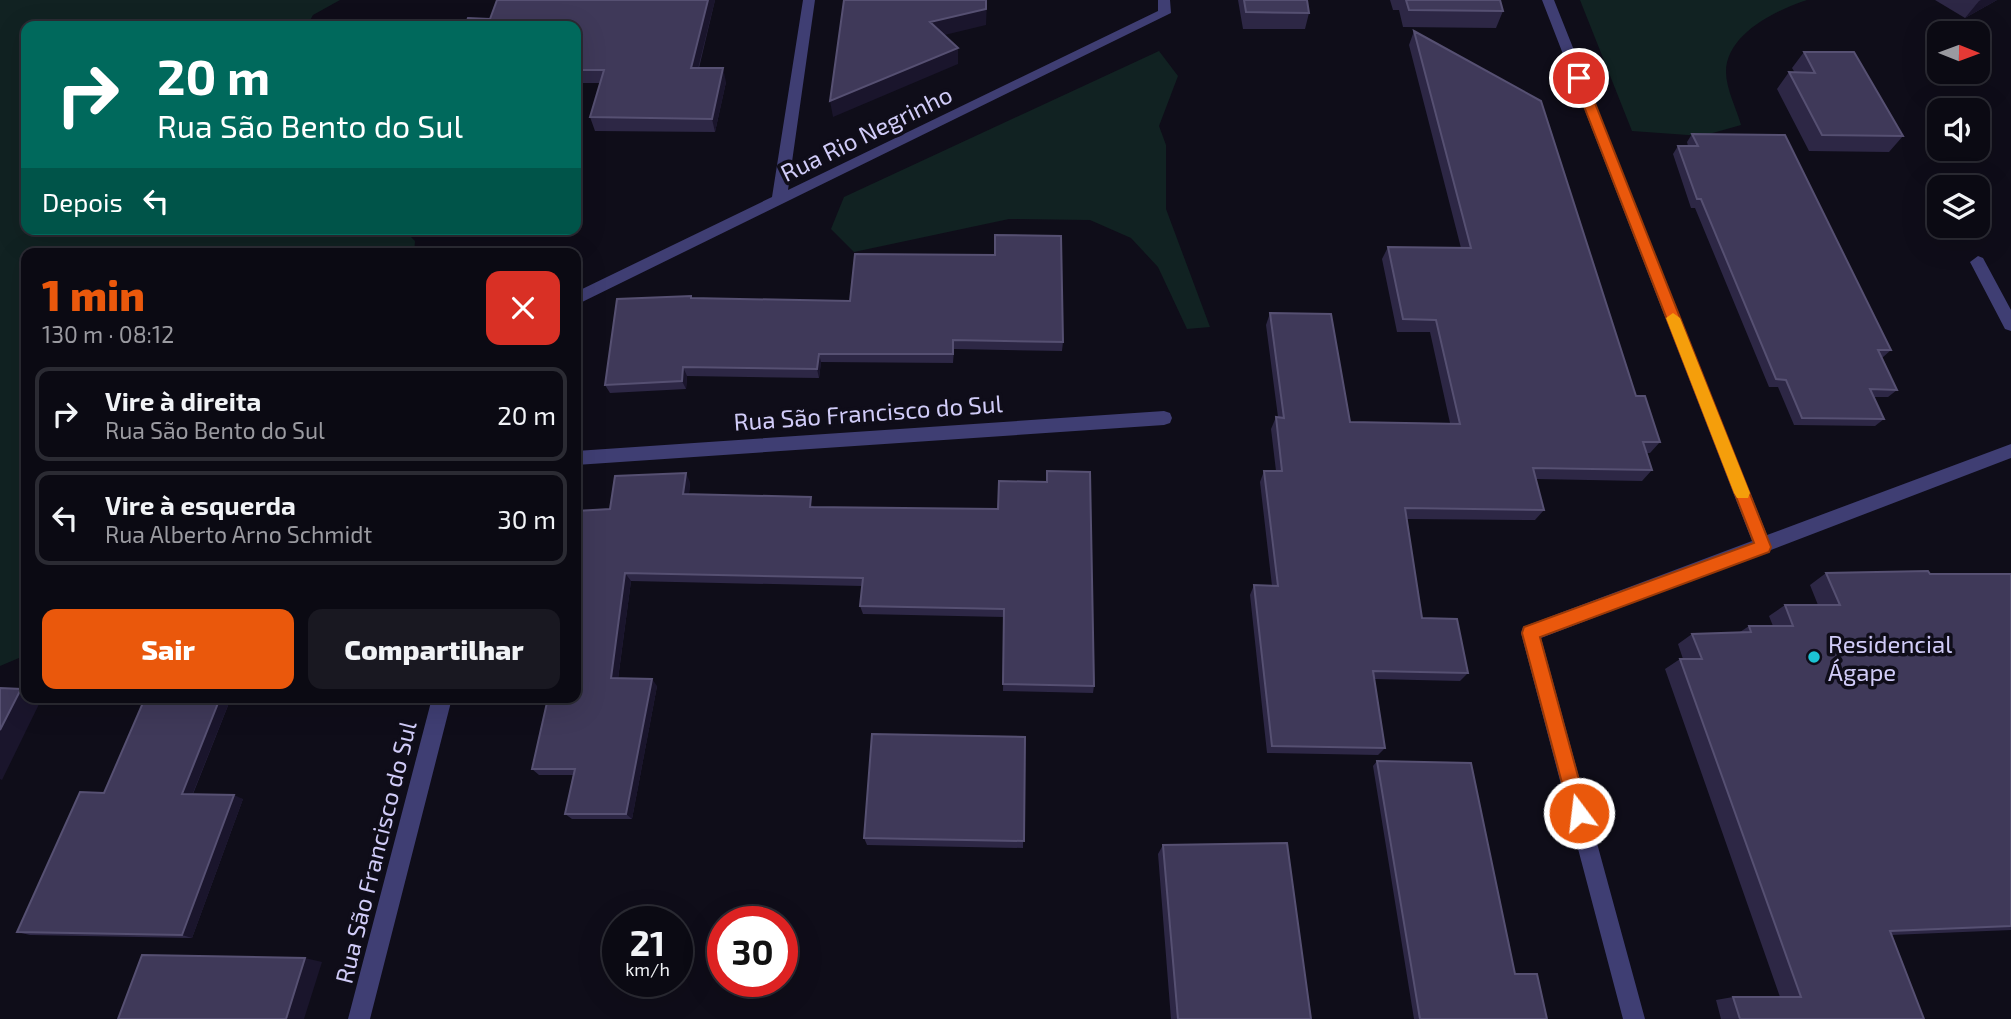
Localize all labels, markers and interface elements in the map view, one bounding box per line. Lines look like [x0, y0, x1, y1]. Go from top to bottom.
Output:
north arrow [1927, 21, 1990, 84]
map controls [1927, 21, 1990, 238]
text: 20 m [157, 46, 270, 105]
pin [1549, 48, 1609, 108]
icon: right [42, 49, 133, 140]
icon: arrive [1560, 59, 1598, 97]
street label: Rua Rio Negrinho [776, 79, 956, 187]
button: sound [1927, 98, 1990, 161]
text: Rua São Bento do Sul [157, 106, 463, 144]
button: layers [1927, 175, 1990, 238]
icon: left [137, 182, 175, 220]
text: Depois [42, 186, 123, 217]
text: 1 min [42, 269, 145, 319]
button: close [486, 271, 560, 345]
text: 130 m · 08:12 [42, 320, 174, 348]
text: Vire à direita [105, 385, 261, 416]
street label: Rua São Francisco do Sul [733, 388, 1003, 436]
icon: right [46, 395, 84, 433]
text: 20 m [497, 399, 556, 430]
text: Rua São Bento do Sul [105, 416, 325, 444]
text: Vire à esquerda [105, 489, 296, 520]
icon: left [46, 499, 84, 537]
text: 30 m [497, 503, 556, 534]
text: Rua Alberto Arno Schmidt [105, 520, 372, 548]
button: Sair [42, 609, 294, 689]
button: Compartilhar [308, 609, 560, 689]
place label: Residencial Ágape [1828, 629, 1952, 686]
marker: Residencial Ágape [1806, 649, 1822, 665]
street label: Rua São Francisco do Sul [328, 718, 422, 986]
position arrow [1542, 776, 1616, 850]
speed limit sign: 30 [707, 906, 798, 997]
text: 21 [630, 921, 665, 963]
text: km/h [625, 958, 670, 980]

